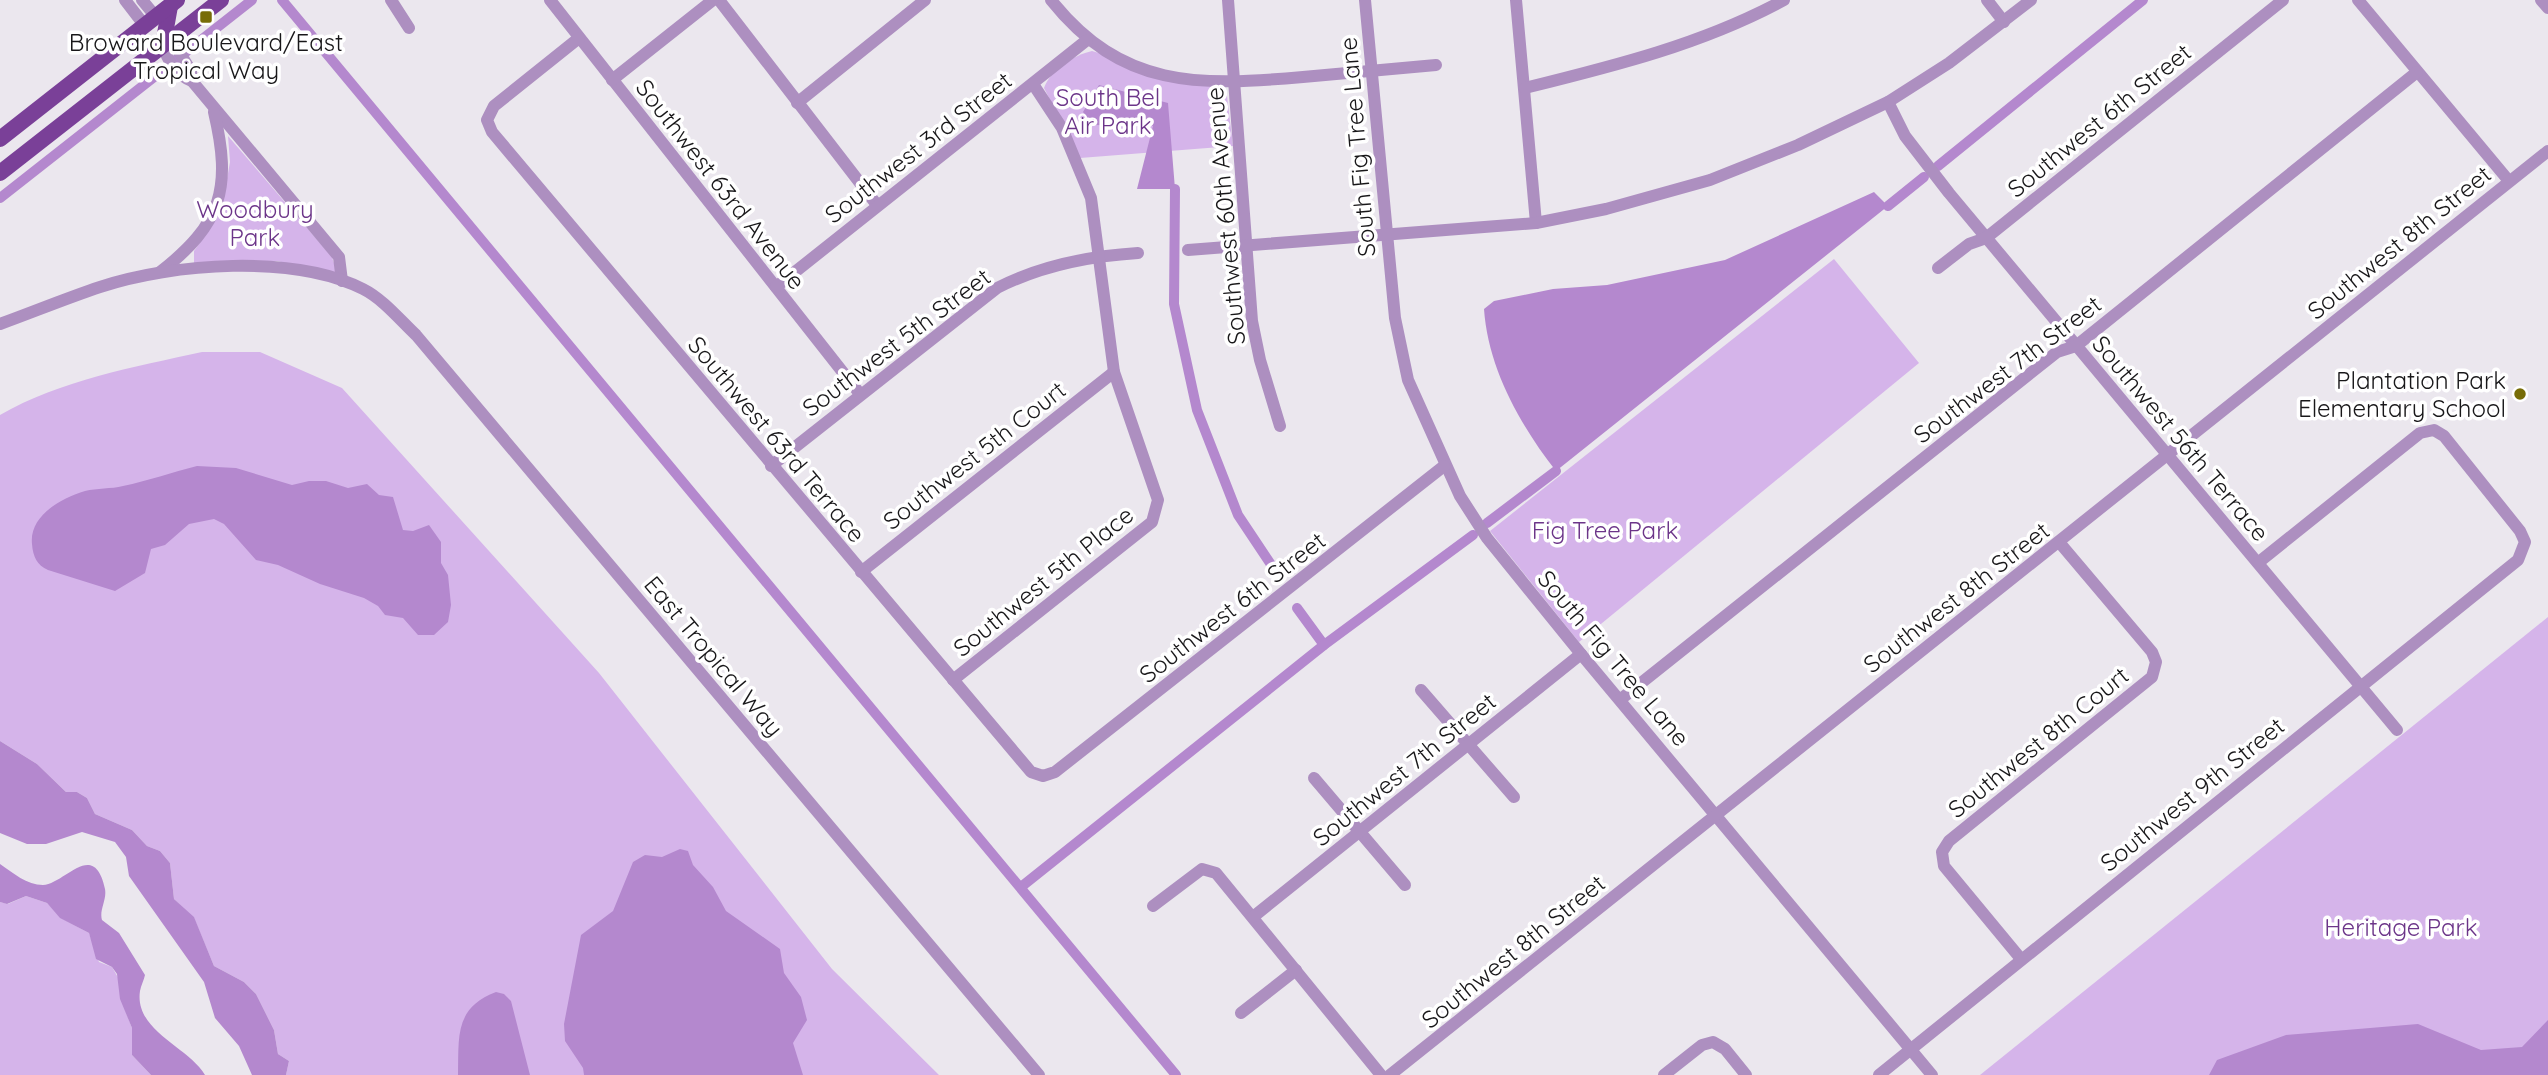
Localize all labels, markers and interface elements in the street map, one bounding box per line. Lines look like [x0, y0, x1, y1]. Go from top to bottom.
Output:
marker: Broward Boulevard/East Tropical Way [198, 9, 214, 25]
place label: Broward Boulevard/East Tropical Way [69, 27, 343, 85]
street label: South Fig Tree Lane [1332, 36, 1382, 258]
street label: Southwest 6th Street [2001, 37, 2197, 203]
street label: Southwest 3rd Street [819, 65, 1017, 229]
street label: Southwest 63rd Avenue [630, 73, 812, 295]
park label: South Bel Air Park [1056, 82, 1160, 140]
street label: Southwest 60th Avenue [1199, 86, 1251, 346]
street label: Southwest 8th Street [2301, 159, 2497, 325]
park label: Woodbury Park [196, 194, 314, 252]
street label: Southwest 5th Street [796, 261, 996, 423]
street label: Southwest 7th Street [1907, 289, 2107, 449]
street label: Southwest 56th Terrace [2086, 329, 2276, 547]
street label: Southwest 63rd Terrace [682, 330, 872, 548]
place label: Plantation Park Elementary School [2298, 365, 2506, 423]
street label: Southwest 5th Court [877, 374, 1071, 536]
marker: Plantation Park Elementary School [2512, 386, 2528, 402]
street label: Southwest 5th Place [947, 499, 1139, 663]
park label: Fig Tree Park [1532, 515, 1678, 545]
street label: Southwest 8th Street [1857, 515, 2055, 679]
street label: Southwest 6th Street [1133, 525, 1331, 689]
street label: South Fig Tree Lane [1532, 564, 1696, 752]
street label: East Tropical Way [638, 570, 790, 742]
street label: Southwest 8th Court [1942, 660, 2134, 824]
street label: Southwest 7th Street [1306, 686, 1502, 852]
street label: Southwest 9th Street [2094, 711, 2290, 877]
street label: Southwest 8th Street [1415, 868, 1611, 1034]
park label: Heritage Park [2324, 912, 2478, 942]

